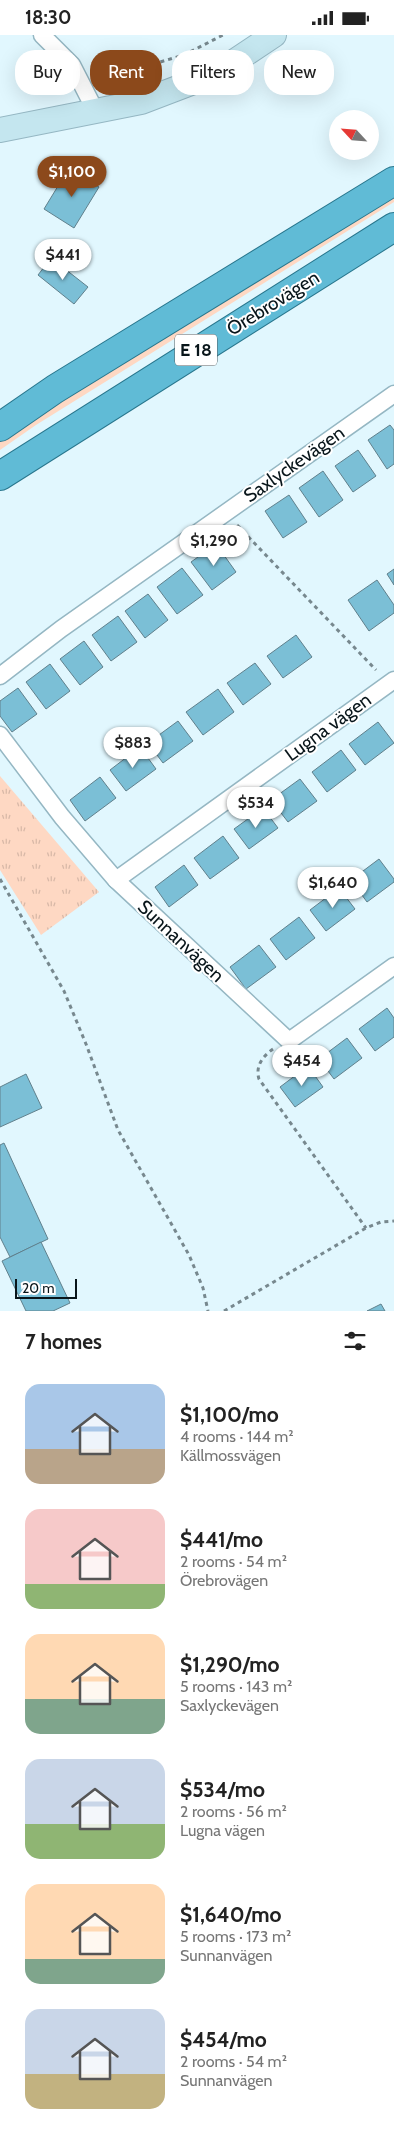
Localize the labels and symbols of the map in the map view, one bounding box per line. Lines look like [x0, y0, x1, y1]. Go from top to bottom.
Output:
north arrow [329, 110, 379, 160]
pin: $1,100 [31, 155, 113, 198]
pin: $441 [33, 239, 93, 281]
street label: Örebrovägen [222, 265, 324, 341]
road number: E 18 [175, 335, 217, 365]
street label: Saxlyckevägen [239, 421, 349, 507]
pin: $1,290 [173, 525, 255, 567]
street label: Lugna vägen [280, 688, 376, 766]
pin: $883 [103, 727, 163, 769]
pin: $534 [226, 787, 286, 829]
pin: $1,640 [292, 867, 374, 909]
street label: Sunnanvägen [133, 895, 229, 987]
pin: $454 [272, 1045, 332, 1087]
scale bar [15, 1276, 78, 1299]

